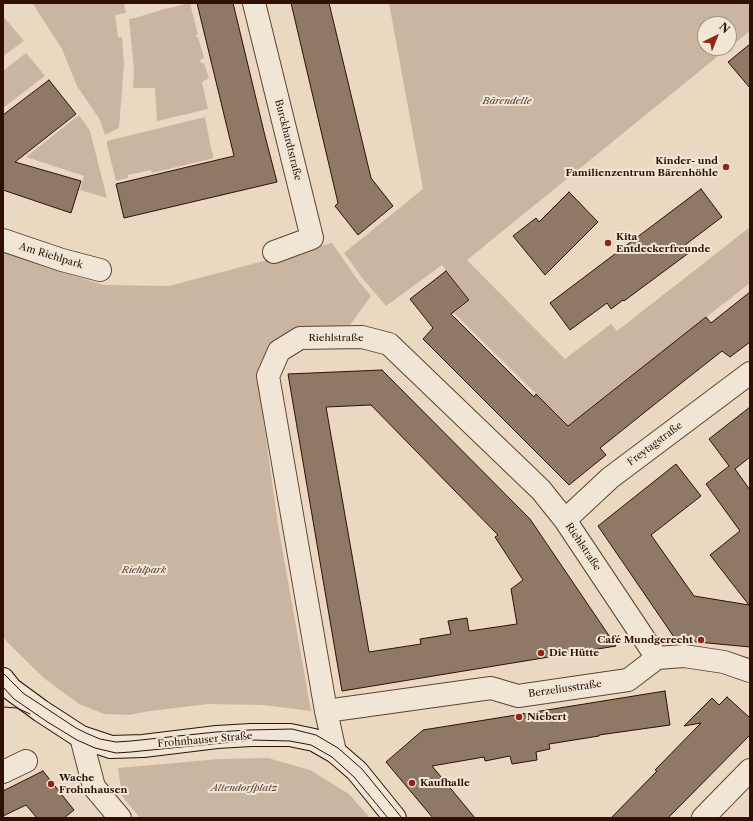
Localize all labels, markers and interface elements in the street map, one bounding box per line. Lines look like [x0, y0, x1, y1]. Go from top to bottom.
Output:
north arrow [697, 16, 737, 56]
text: N [716, 20, 733, 36]
park label: Bärendelle [483, 95, 531, 107]
street label: Burckhardtstraße [272, 98, 304, 182]
place label: Kinder- und Familienzentrum Bärenhöhle [566, 155, 718, 178]
marker: Kinder- und Familienzentrum Bärenhöhle [721, 162, 731, 172]
place label: Kita Entdeckerfreunde [616, 231, 710, 254]
marker: Kita Entdeckerfreunde [603, 238, 613, 248]
street label: Am Riehlpark [18, 241, 84, 271]
street label: Riehlstraße [308, 332, 364, 344]
street label: Freytagstraße [625, 420, 685, 468]
street label: Riehlstraße [563, 521, 603, 573]
park label: Riehlpark [122, 564, 166, 576]
place label: Café Mundgerecht [597, 634, 693, 646]
marker: Café Mundgerecht [696, 635, 706, 645]
place label: Die Hütte [549, 647, 599, 659]
marker: Die Hütte [536, 648, 546, 658]
street label: Berzeliusstraße [528, 678, 602, 700]
place label: Niebert [527, 711, 567, 723]
marker: Niebert [514, 712, 524, 722]
street label: Frohnhauser Straße [157, 730, 253, 750]
place label: Wache Frohnhausen [59, 772, 127, 796]
place label: Kaufhalle [420, 777, 470, 789]
marker: Kaufhalle [407, 778, 417, 788]
marker: Wache Frohnhausen [46, 779, 56, 789]
park label: Altendorfplatz [211, 782, 277, 794]

